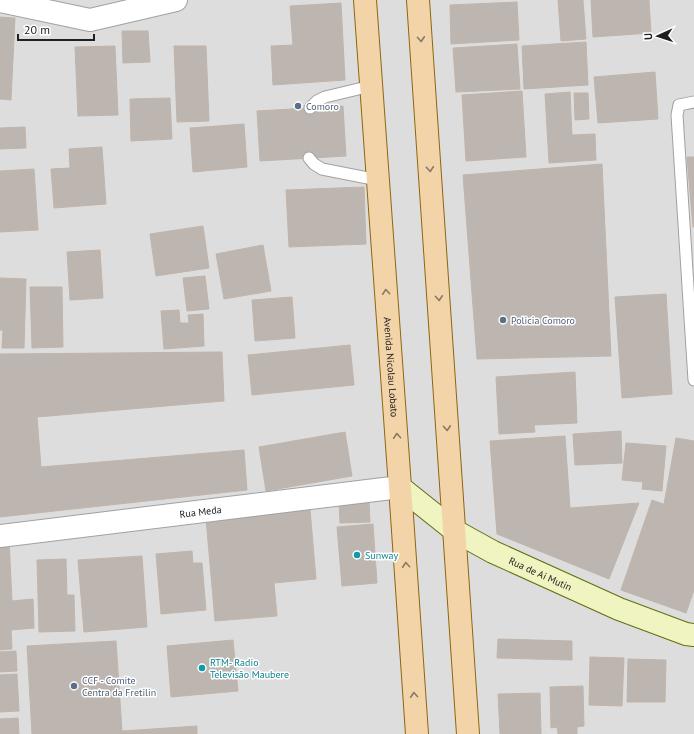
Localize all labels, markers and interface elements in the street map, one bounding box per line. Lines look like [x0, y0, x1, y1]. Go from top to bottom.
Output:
scale bar [18, 16, 94, 42]
north arrow [638, 16, 678, 56]
text: 20 m [24, 22, 50, 37]
text: U [641, 33, 655, 40]
one-way arrow [416, 36, 425, 42]
place label: Comoro [306, 100, 339, 113]
marker: Comoro [293, 101, 303, 111]
one-way arrow [425, 166, 434, 172]
one-way arrow [382, 289, 391, 295]
one-way arrow [434, 295, 443, 301]
place label: Policia Comoro [511, 314, 575, 327]
marker: Policia Comoro [498, 315, 508, 325]
street label: Avenida Nicolau Lobato [381, 316, 401, 418]
one-way arrow [443, 425, 452, 431]
one-way arrow [392, 433, 401, 439]
street label: Rua Meda [179, 503, 222, 521]
place label: Sunway [365, 549, 398, 562]
marker: Sunway [352, 550, 362, 560]
street label: Rua de Ai Mutin [507, 554, 574, 594]
one-way arrow [401, 562, 410, 568]
place label: RTM- Radio Televisão Maubere [210, 656, 289, 681]
marker: RTM- Radio Televisão Maubere [197, 663, 207, 673]
place label: CCF - Comite Centra da Fretilin [82, 674, 156, 699]
marker: CCF - Comite Centra da Fretilin [69, 681, 79, 691]
one-way arrow [410, 692, 419, 698]

